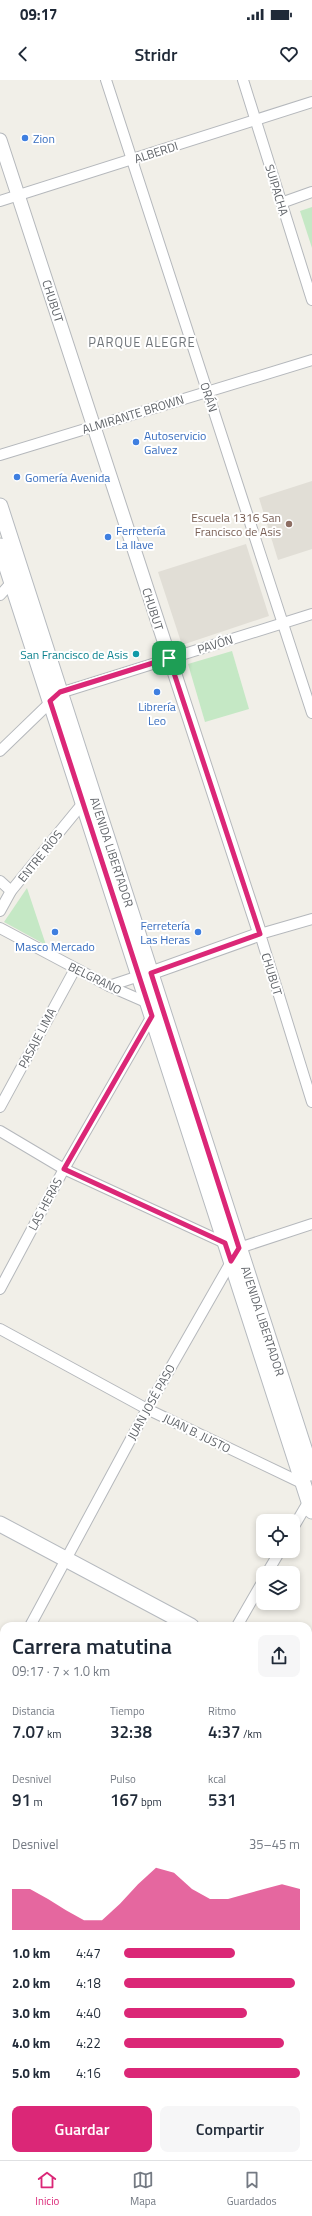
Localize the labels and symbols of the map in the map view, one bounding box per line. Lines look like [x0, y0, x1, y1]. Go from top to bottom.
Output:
place label: Zion [33, 129, 55, 148]
marker: Zion [20, 133, 30, 143]
street label: ALBERDI [132, 136, 180, 168]
street label: SUIPACHA [260, 162, 294, 218]
street label: CHUBUT [37, 277, 69, 325]
district label: PARQUE ALEGRE [88, 332, 196, 352]
street label: ORÁN [195, 380, 223, 414]
street label: ALMIRANTE BROWN [80, 389, 186, 439]
place label: Autoservicio Galvez [144, 426, 206, 459]
marker: Autoservicio Galvez [131, 437, 141, 447]
place label: Gomería Avenida [25, 468, 110, 487]
marker: Gomería Avenida [12, 472, 22, 482]
place label: Escuela 1316 San Francisco de Asis [191, 508, 281, 541]
marker: Escuela 1316 San Francisco de Asis [284, 519, 294, 529]
place label: Ferretería La llave [116, 521, 165, 554]
marker: Ferretería La llave [103, 532, 113, 542]
street label: CHUBUT [137, 585, 169, 633]
street label: PAVÓN [195, 630, 235, 658]
pin [152, 641, 186, 675]
place label: San Francisco de Asis [20, 645, 128, 664]
marker: San Francisco de Asis [131, 649, 141, 659]
marker: Librería Leo [152, 687, 162, 697]
place label: Librería Leo [138, 697, 176, 730]
street label: AVENIDA LIBERTADOR [85, 794, 139, 910]
street label: ENTRE RÍOS [13, 826, 67, 886]
place label: Ferretería Las Heras [140, 916, 190, 949]
marker: Masco Mercado [50, 927, 60, 937]
marker: Ferretería Las Heras [193, 927, 203, 937]
place label: Masco Mercado [15, 937, 95, 956]
street label: CHUBUT [257, 950, 288, 998]
street label: BELGRANO [65, 957, 125, 999]
street label: PASAJE LIMA [13, 1004, 61, 1072]
street label: LAS HERAS [23, 1174, 67, 1234]
street label: AVENIDA LIBERTADOR [236, 1263, 290, 1379]
street label: JUAN JOSÉ PASO [122, 1360, 180, 1444]
street label: JUAN B. JUSTO [160, 1408, 234, 1458]

